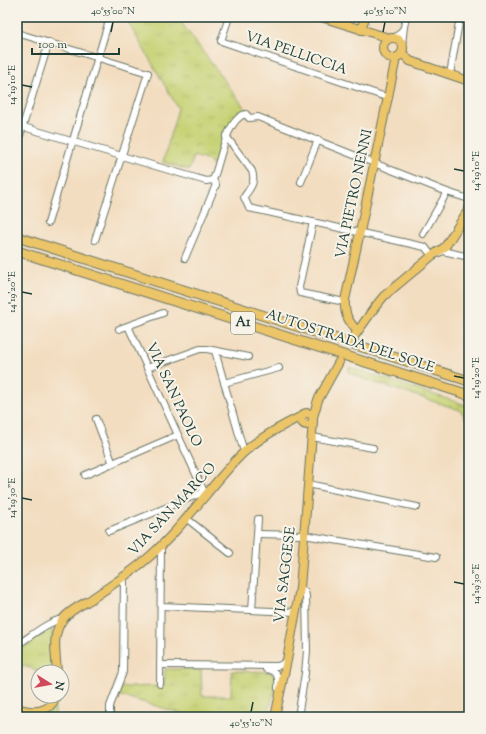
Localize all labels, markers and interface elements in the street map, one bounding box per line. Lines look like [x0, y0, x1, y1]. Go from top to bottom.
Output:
text: 40°55'00"N [91, 4, 135, 19]
text: 40°55'10"N [364, 4, 406, 19]
street label: VIA PELLICCIA [242, 27, 350, 81]
scale bar [32, 30, 119, 56]
text: 100 m [38, 36, 67, 54]
text: 14°19'10"E [5, 65, 20, 105]
street label: VIA PIETRO NENNI [331, 127, 379, 261]
text: 14°19'10"E [469, 151, 484, 191]
text: 14°19'20"E [5, 271, 20, 313]
street label: AUTOSTRADA DEL SOLE [263, 305, 437, 379]
road number: A1 [231, 312, 255, 334]
street label: VIA SAN PAOLO [140, 339, 206, 451]
text: 14°19'20"E [469, 357, 484, 399]
street label: VIA SAN MARCO [124, 459, 222, 561]
text: 14°19'30"E [5, 478, 20, 518]
street label: VIA SAGGESE [270, 525, 302, 624]
text: 14°19'30"E [469, 564, 484, 604]
north arrow [30, 664, 70, 704]
text: N [50, 679, 68, 692]
text: 40°55'10"N [230, 716, 272, 731]

